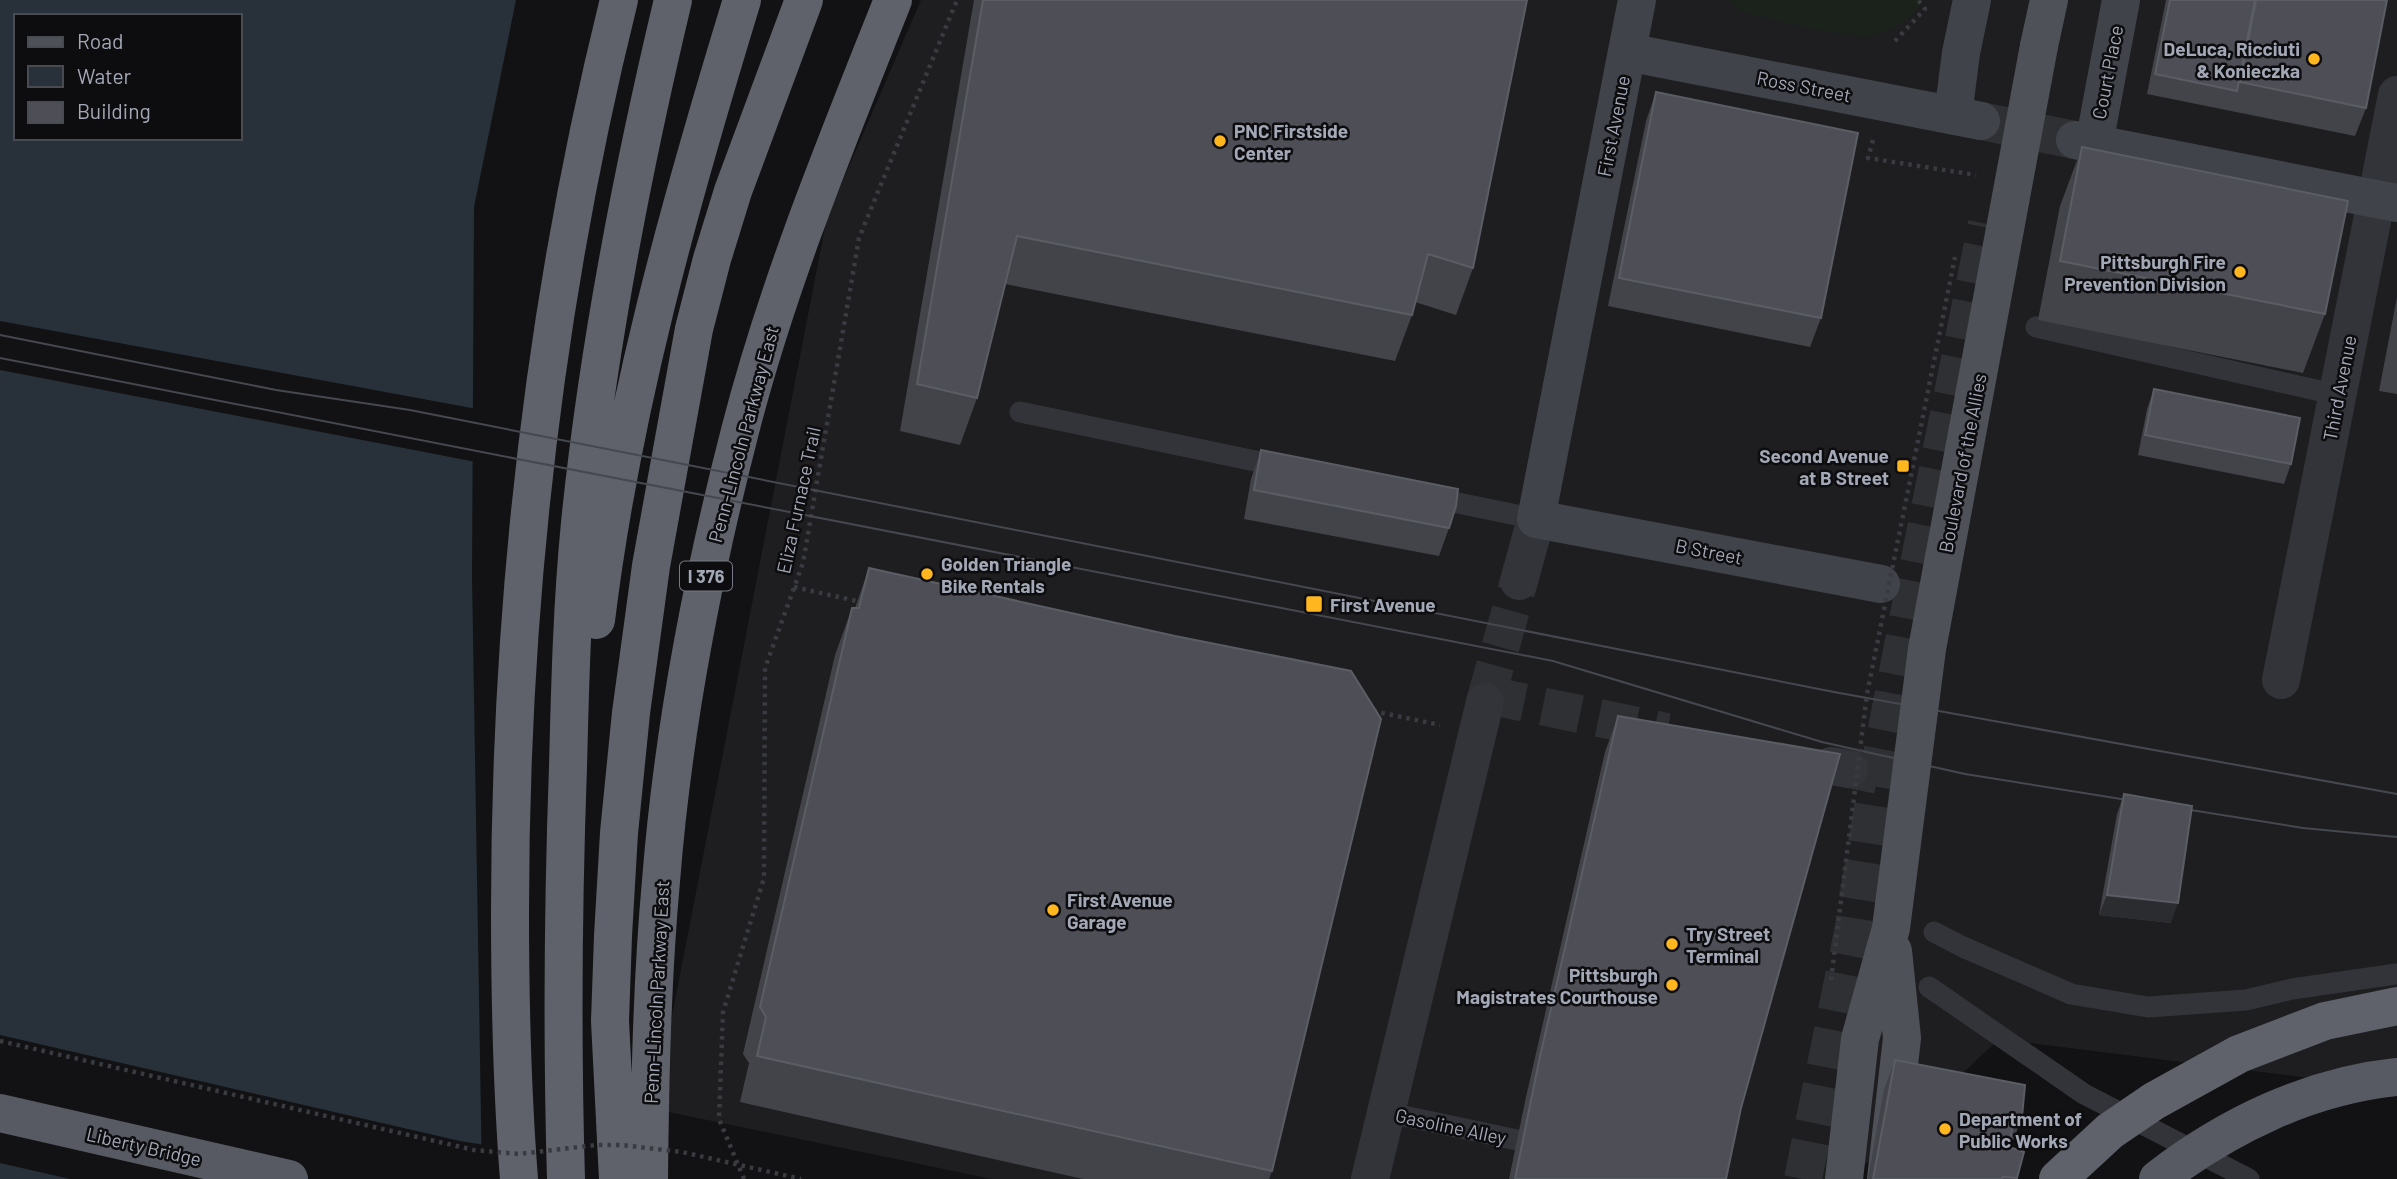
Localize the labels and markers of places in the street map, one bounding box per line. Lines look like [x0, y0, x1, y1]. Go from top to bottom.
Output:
place label: DeLuca, Ricciuti & Konieczka [2164, 37, 2300, 82]
marker: DeLuca, Ricciuti & Konieczka [2306, 51, 2322, 67]
place label: PNC Firstside Center [1234, 119, 1348, 164]
marker: PNC Firstside Center [1212, 133, 1228, 149]
place label: Pittsburgh Fire Prevention Division [2064, 250, 2226, 295]
marker: Pittsburgh Fire Prevention Division [2232, 264, 2248, 280]
place label: Second Avenue at B Street [1759, 444, 1889, 489]
marker: Second Avenue at B Street [1895, 458, 1911, 474]
place label: Golden Triangle Bike Rentals [941, 552, 1071, 597]
marker: Golden Triangle Bike Rentals [919, 566, 935, 582]
place label: First Avenue [1330, 593, 1436, 616]
marker: First Avenue [1304, 594, 1324, 614]
place label: First Avenue Garage [1067, 888, 1173, 933]
marker: First Avenue Garage [1045, 902, 1061, 918]
place label: Try Street Terminal [1686, 922, 1770, 967]
marker: Try Street Terminal [1664, 936, 1680, 952]
place label: Pittsburgh Magistrates Courthouse [1456, 963, 1658, 1008]
marker: Pittsburgh Magistrates Courthouse [1664, 977, 1680, 993]
place label: Department of Public Works [1959, 1107, 2082, 1152]
marker: Department of Public Works [1937, 1121, 1953, 1137]

